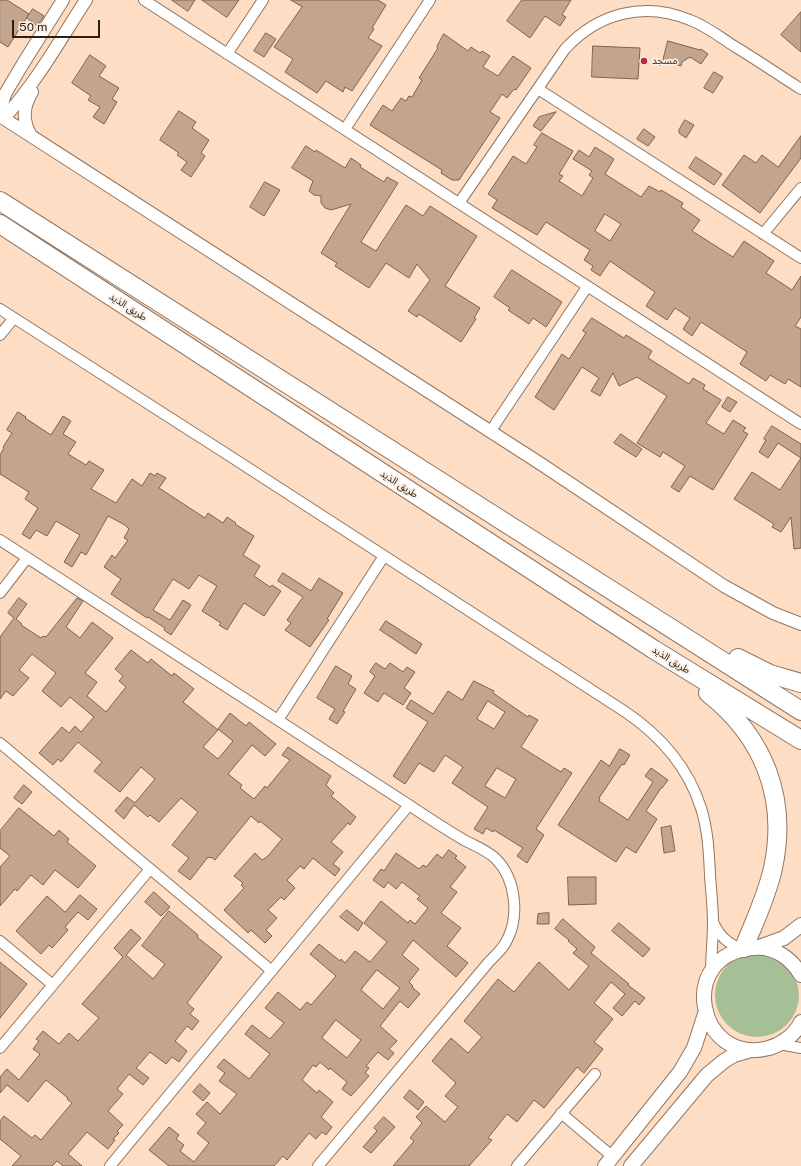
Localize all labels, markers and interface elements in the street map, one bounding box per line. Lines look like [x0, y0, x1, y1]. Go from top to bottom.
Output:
scale bar [14, 12, 102, 38]
text: 50 m [19, 20, 47, 34]
place label: مسجد [652, 55, 677, 67]
marker: مسجد [639, 56, 649, 66]
street label: طريق الذيد [107, 290, 149, 324]
street label: طريق الذيد [378, 467, 420, 501]
street label: طريق الذيد [650, 644, 692, 676]

